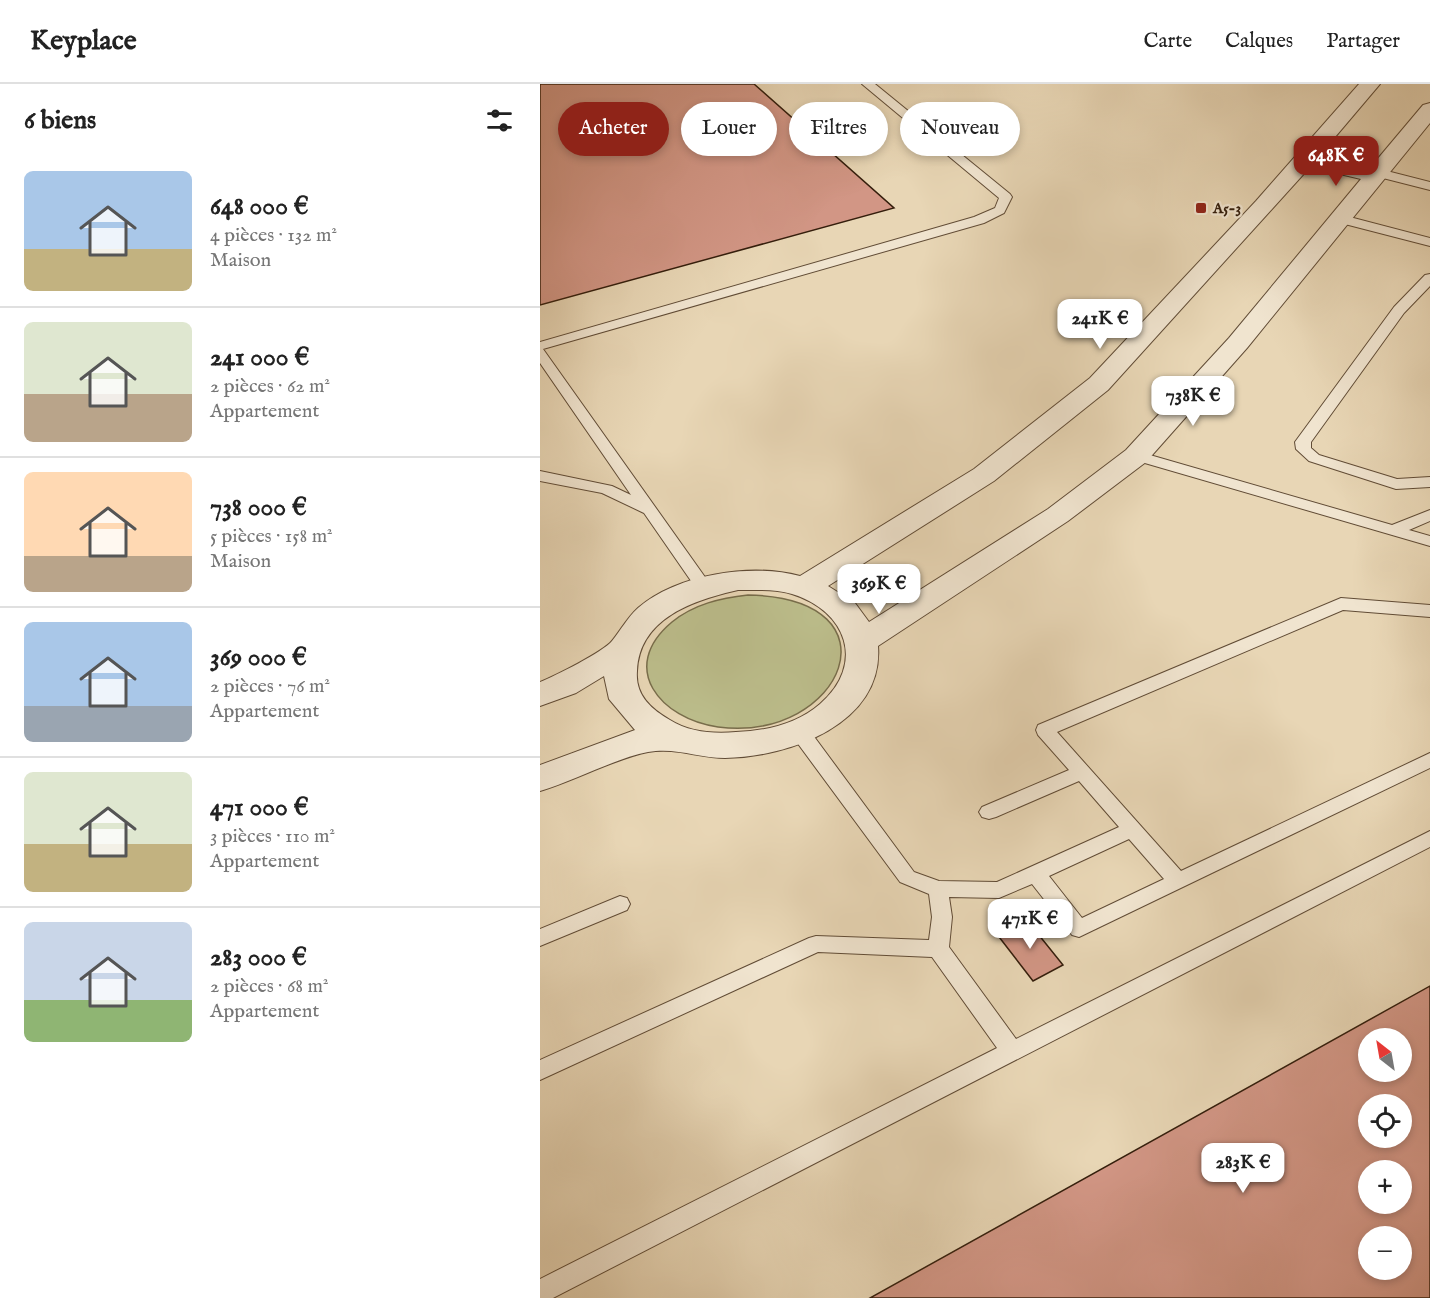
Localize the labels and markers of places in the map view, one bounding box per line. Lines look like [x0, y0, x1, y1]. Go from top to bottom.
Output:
pin: 648K € [1287, 136, 1385, 187]
place label: A5-3 [1212, 199, 1241, 218]
marker: A5-3 [1194, 201, 1208, 215]
pin: 241K € [1051, 299, 1149, 350]
pin: 738K € [1144, 376, 1242, 427]
pin: 369K € [830, 564, 928, 615]
pin: 471K € [981, 899, 1079, 950]
pin: 283K € [1194, 1143, 1292, 1194]

